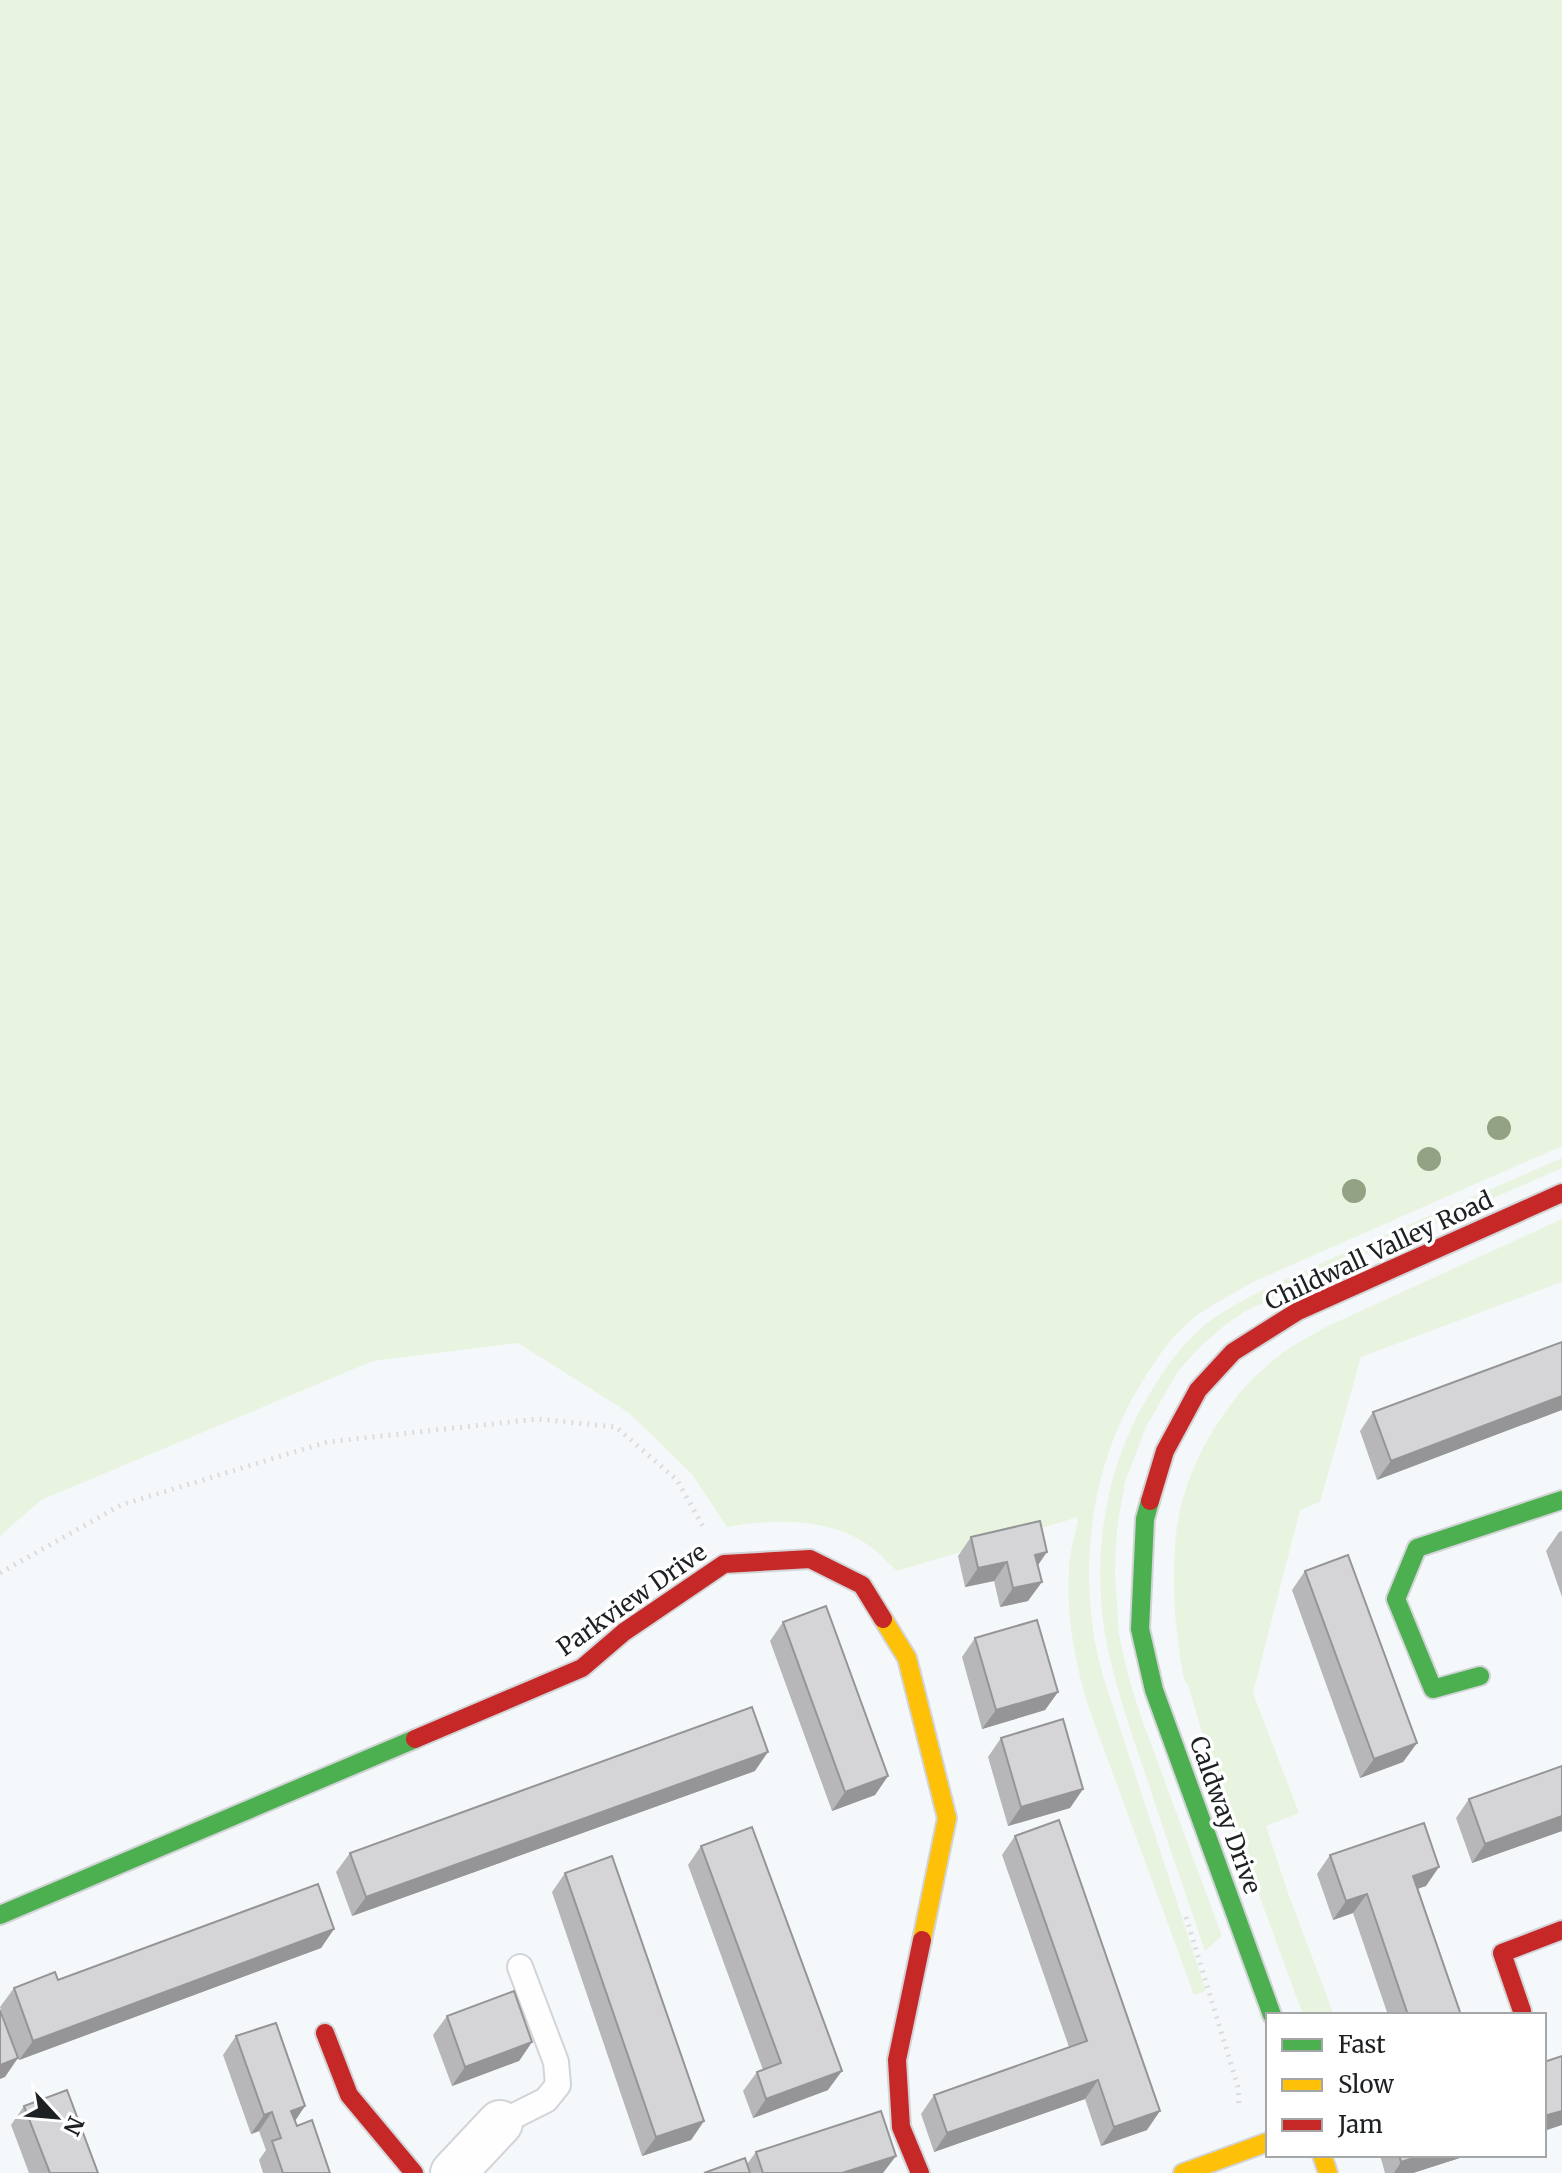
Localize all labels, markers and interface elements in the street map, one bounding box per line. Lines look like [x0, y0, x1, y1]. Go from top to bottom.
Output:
street label: Childwall Valley Road [1260, 1184, 1498, 1317]
street label: Parkview Drive [551, 1536, 713, 1663]
street label: Caldway Drive [1183, 1732, 1268, 1898]
legend [1266, 2013, 1546, 2157]
text: Fast [1338, 2029, 1386, 2060]
text: Slow [1338, 2069, 1394, 2100]
north arrow [16, 2077, 96, 2157]
text: Jam [1337, 2109, 1383, 2140]
text: N [57, 2112, 90, 2140]

